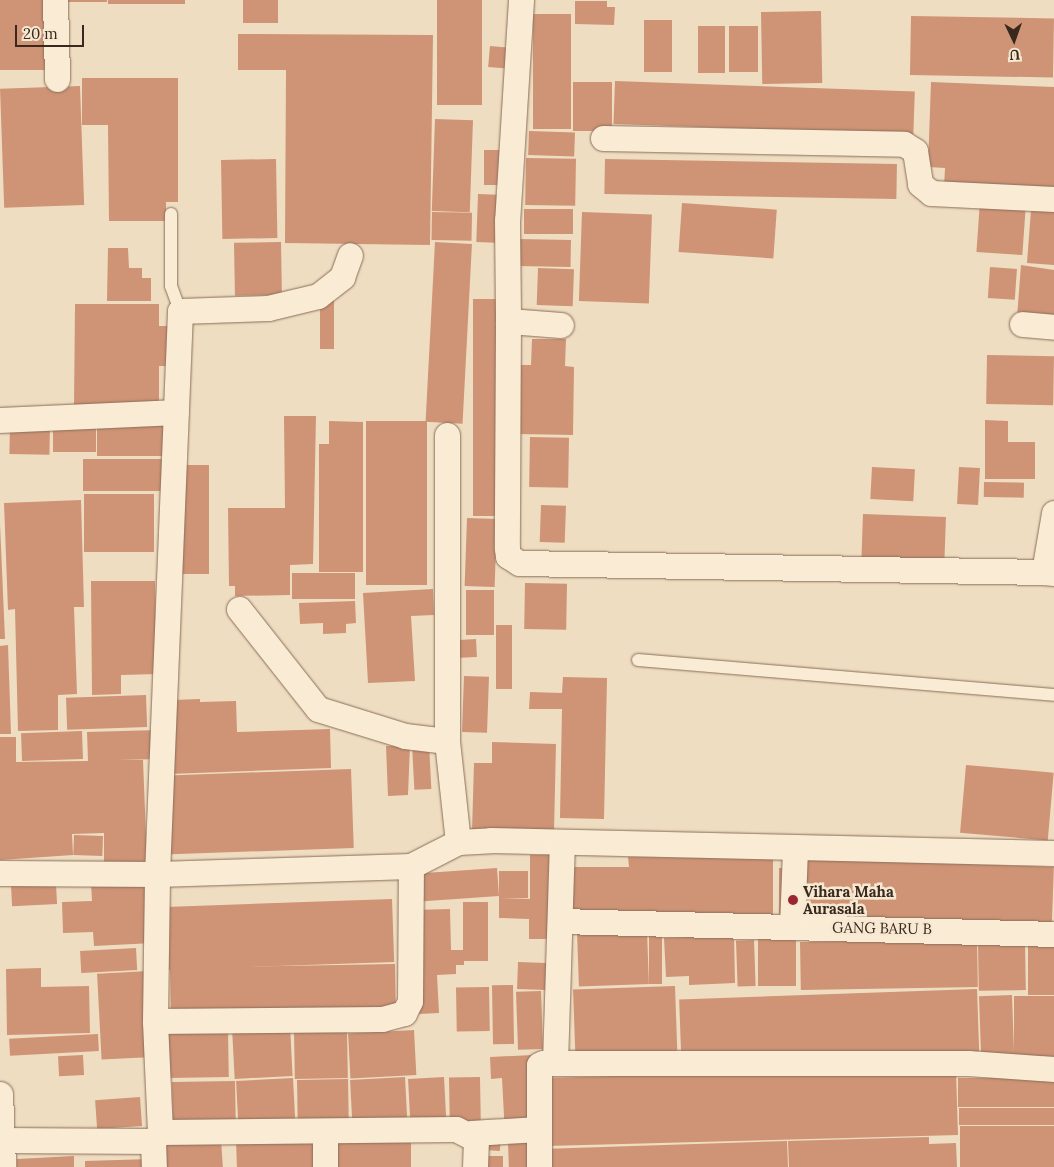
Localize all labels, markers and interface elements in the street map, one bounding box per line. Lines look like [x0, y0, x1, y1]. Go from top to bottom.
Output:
scale bar [18, 15, 86, 47]
north arrow [989, 15, 1039, 65]
text: 20 m [23, 24, 58, 43]
text: U [1009, 46, 1021, 64]
place label: Vihara Maha Aurasala [803, 882, 894, 917]
marker: Vihara Maha Aurasala [787, 894, 799, 906]
street label: GANG BARU B [832, 918, 932, 938]

